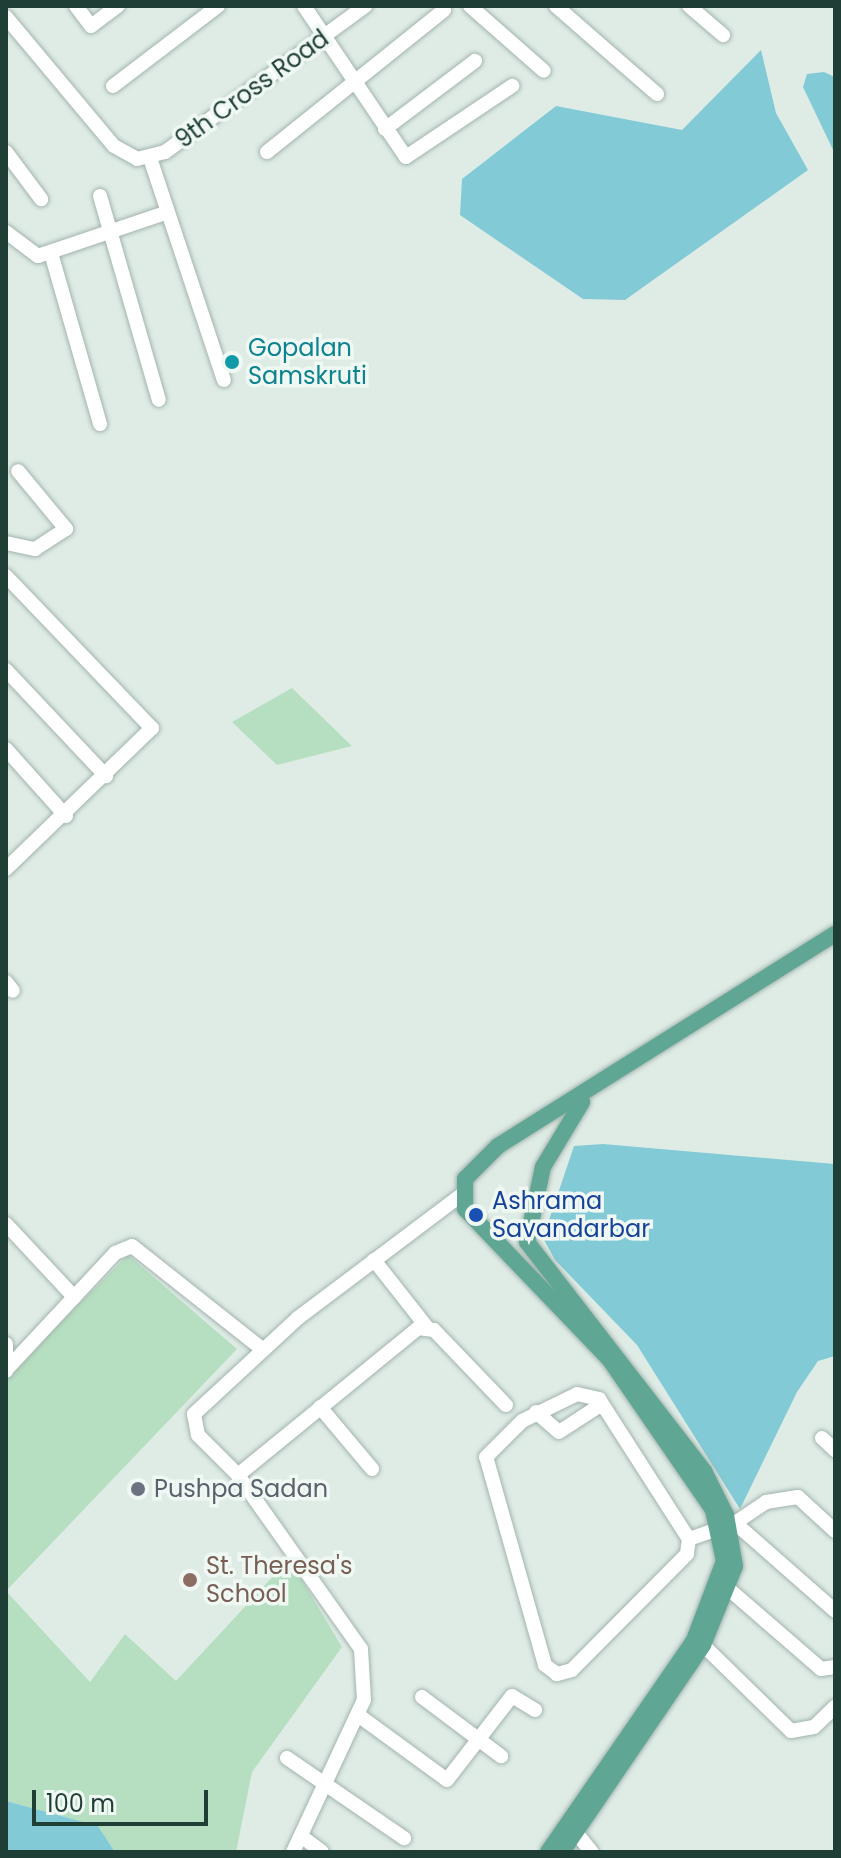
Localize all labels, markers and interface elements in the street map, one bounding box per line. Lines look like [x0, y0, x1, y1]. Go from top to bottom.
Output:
street label: 9th Cross Road [170, 24, 334, 154]
place label: Gopalan Samskruti [248, 334, 367, 390]
marker: Gopalan Samskruti [223, 353, 241, 371]
place label: Ashrama Savandarbar [492, 1187, 650, 1243]
marker: Ashrama Savandarbar [467, 1206, 485, 1224]
place label: Pushpa Sadan [154, 1475, 328, 1503]
marker: Pushpa Sadan [129, 1480, 147, 1498]
place label: St. Theresa's School [206, 1552, 352, 1608]
marker: St. Theresa's School [181, 1571, 199, 1589]
scale bar [36, 1774, 212, 1824]
text: 100 m [46, 1787, 115, 1820]

